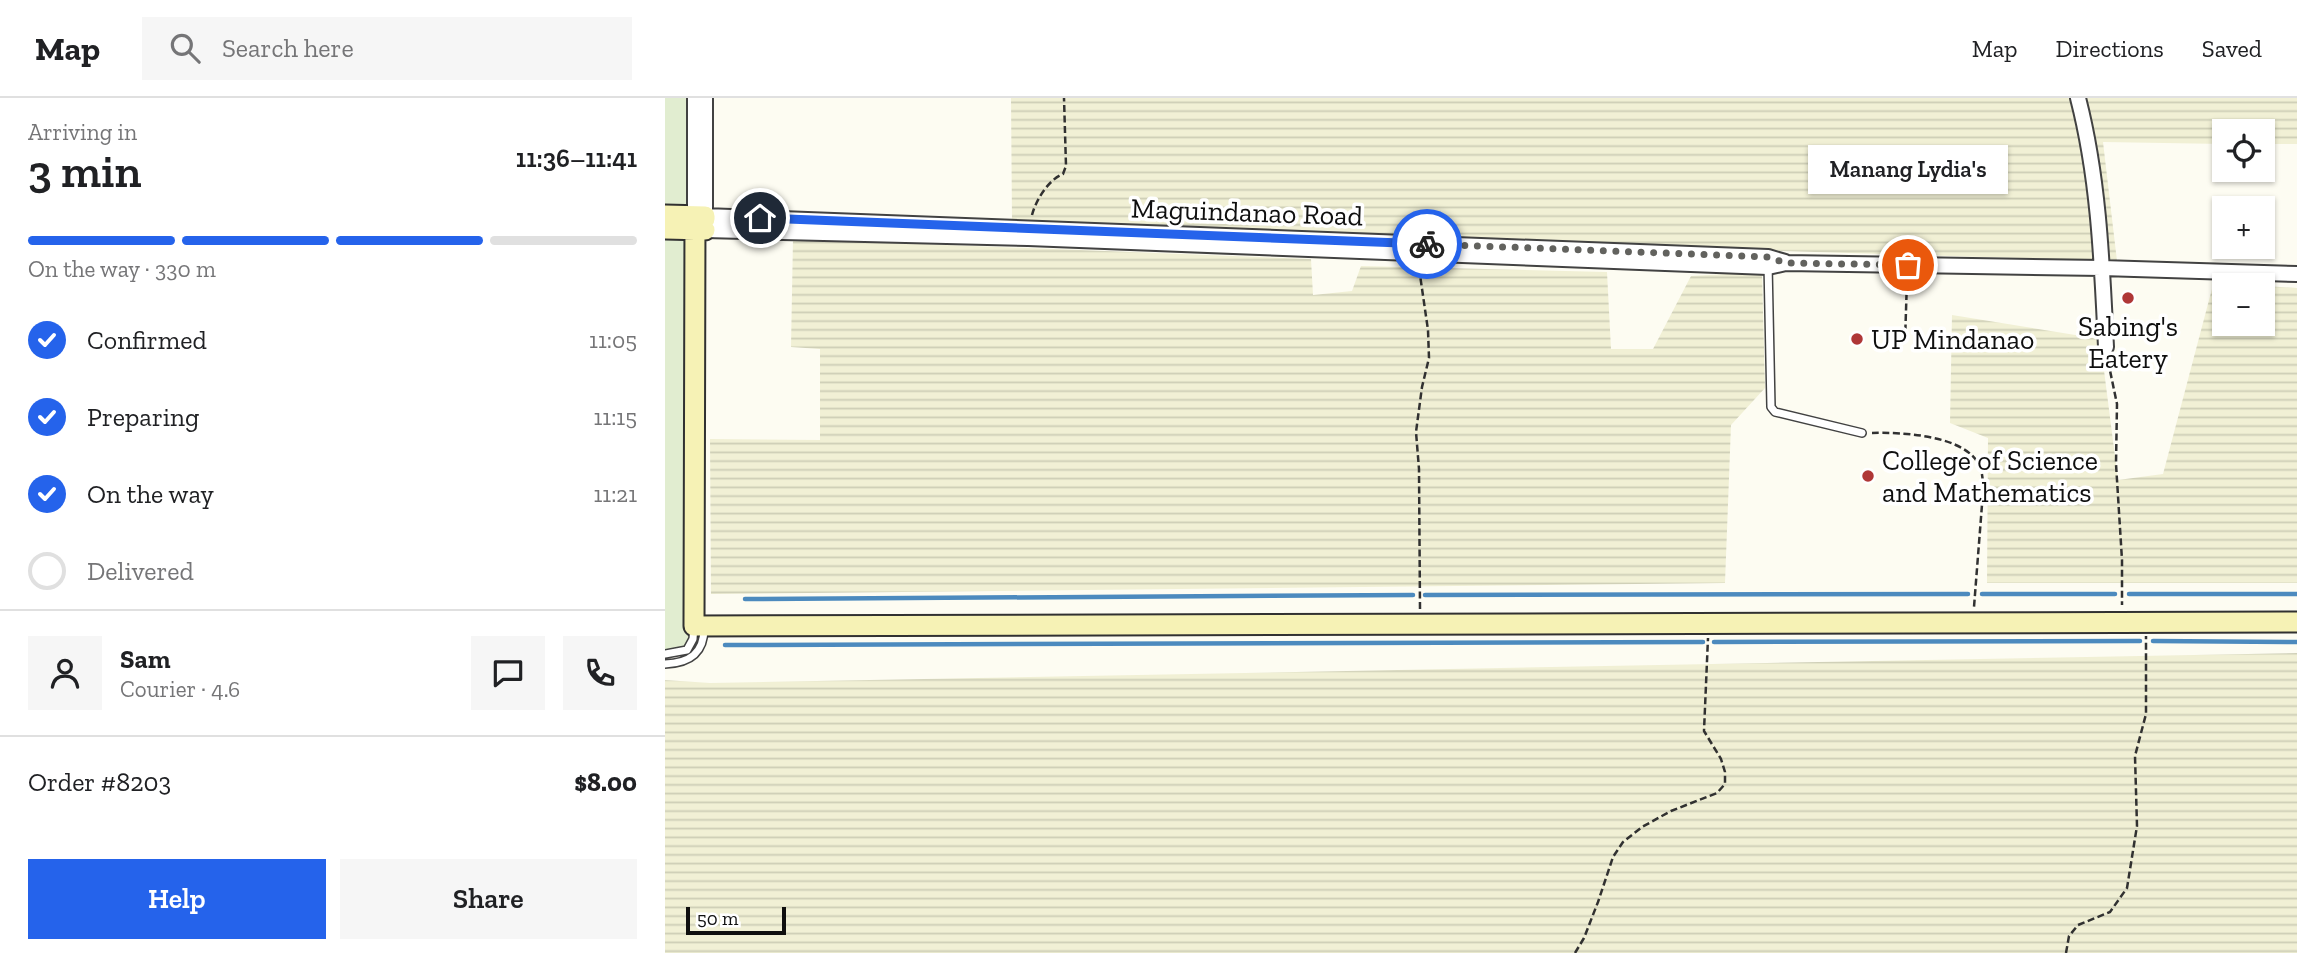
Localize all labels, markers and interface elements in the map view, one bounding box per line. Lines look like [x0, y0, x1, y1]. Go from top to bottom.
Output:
search box [142, 17, 632, 80]
text: Map [35, 29, 100, 68]
icon: search [166, 29, 204, 67]
text: Search here [222, 32, 354, 64]
text: Map [1972, 34, 2018, 63]
text: Directions [2056, 34, 2164, 63]
text: Saved [2202, 34, 2262, 63]
text: Arriving in [28, 118, 137, 146]
map controls [2212, 119, 2275, 336]
button: locate [2212, 119, 2275, 182]
text: 11:36–11:41 [516, 142, 637, 174]
text: 3 min [28, 144, 141, 199]
callout: Manang Lydia's [1808, 146, 2008, 195]
text: Manang Lydia's [1829, 155, 1987, 183]
pin [730, 188, 790, 248]
street label: Maguindanao Road [1130, 191, 1364, 233]
button: + [2212, 196, 2275, 259]
icon: home [741, 199, 779, 237]
courier [1392, 209, 1462, 279]
icon: bike [1408, 225, 1446, 263]
pin [1878, 235, 1938, 295]
icon: bag [1889, 246, 1927, 284]
text: On the way · 330 m [28, 255, 216, 283]
button: − [2212, 273, 2275, 336]
marker: Sabing's Eatery [2120, 290, 2136, 306]
place label: Sabing's Eatery [2078, 310, 2178, 375]
icon: check [28, 321, 66, 359]
place label: UP Mindanao [1871, 323, 2034, 356]
text: Confirmed [87, 324, 207, 356]
text: 11:05 [589, 326, 637, 354]
marker: UP Mindanao [1849, 331, 1865, 347]
icon: check [28, 398, 66, 436]
text: Preparing [87, 401, 199, 433]
text: 11:15 [594, 403, 637, 431]
place label: College of Science and Mathematics [1882, 444, 2098, 509]
marker: College of Science and Mathematics [1860, 468, 1876, 484]
icon: check [28, 475, 66, 513]
text: On the way [87, 478, 214, 510]
text: 11:21 [593, 480, 637, 508]
text: Delivered [87, 555, 194, 587]
button: person [28, 636, 102, 710]
button: chat [471, 636, 545, 710]
button: phone [563, 636, 637, 710]
text: Sam [120, 643, 170, 675]
text: Courier · 4.6 [120, 675, 240, 703]
text: Order #8203 [28, 766, 171, 798]
text: $8.00 [574, 766, 637, 798]
button: Help [28, 859, 326, 939]
button: Share [340, 859, 637, 939]
scale bar [686, 904, 786, 936]
text: 50 m [697, 907, 738, 930]

